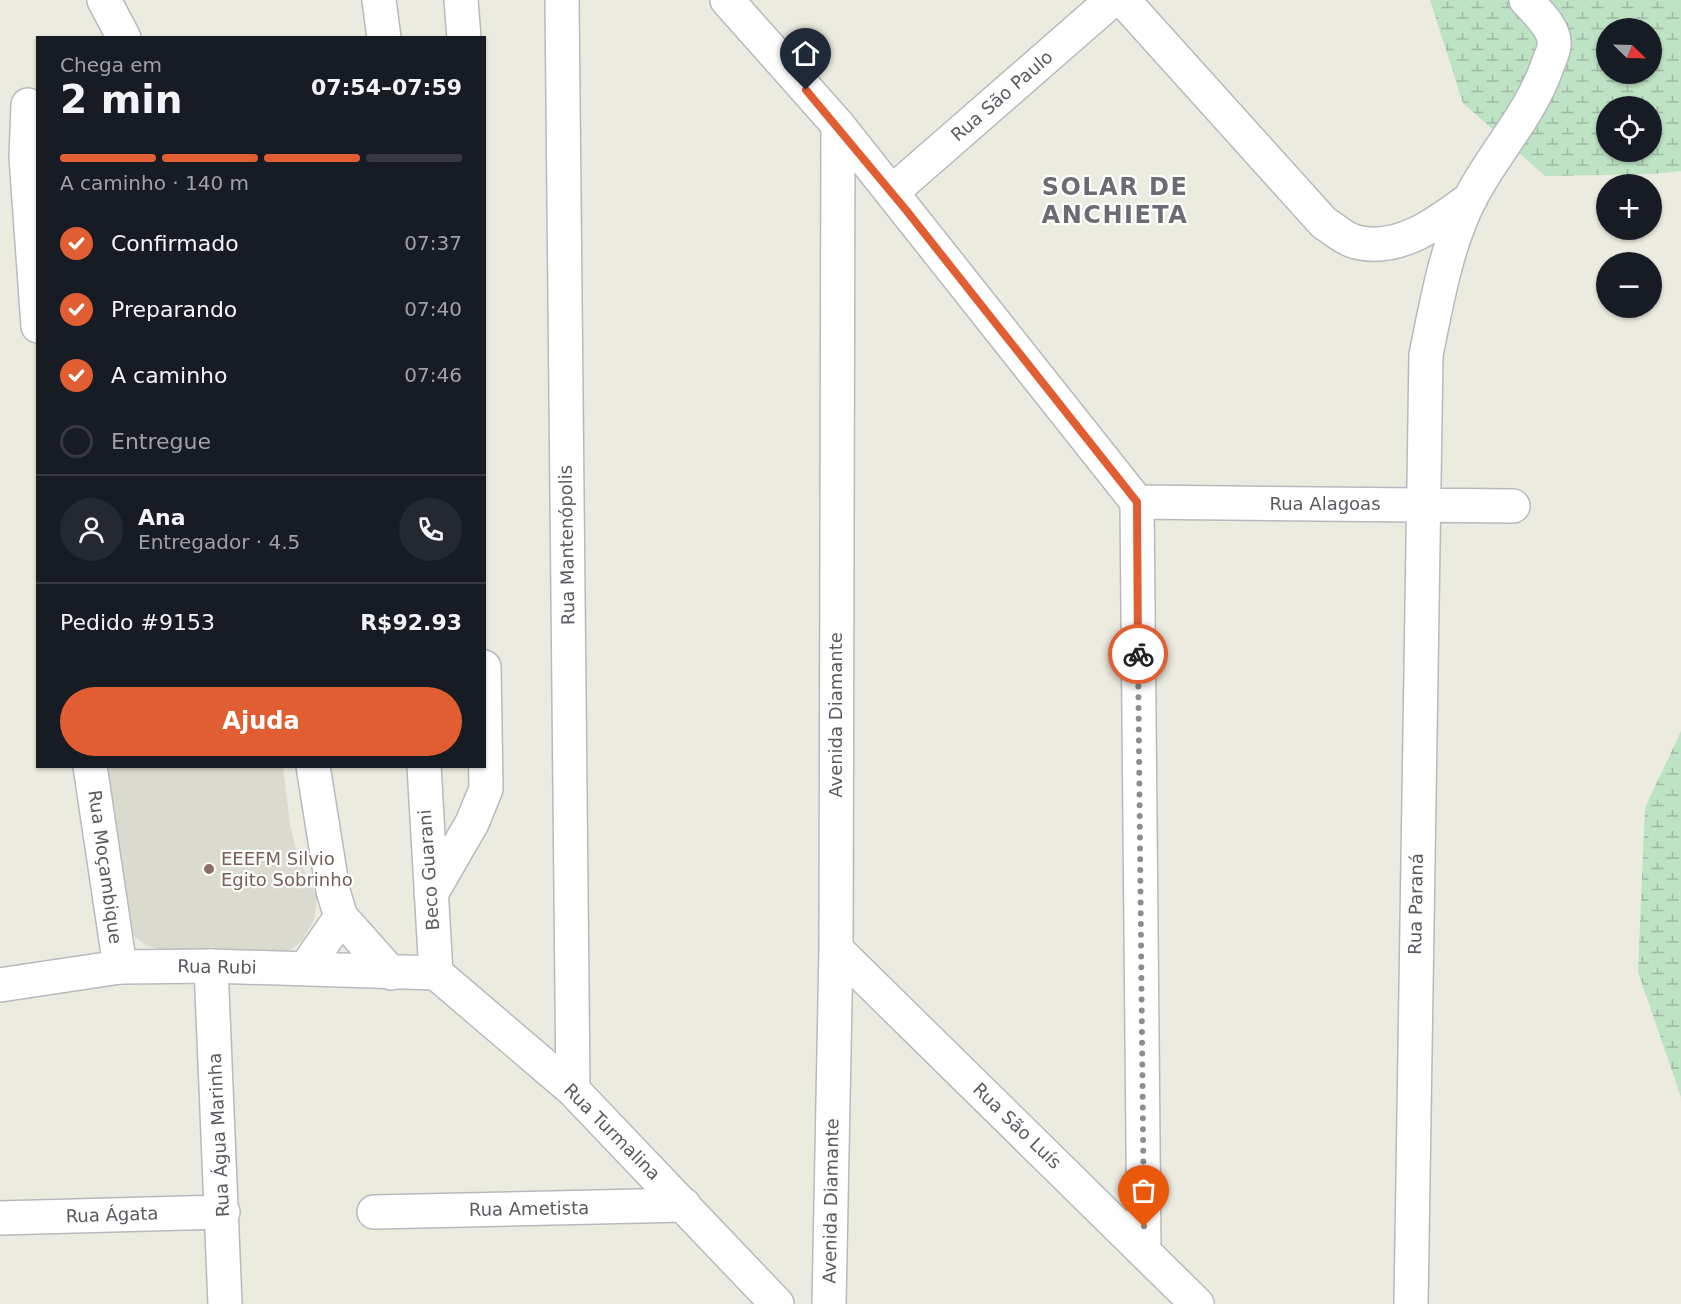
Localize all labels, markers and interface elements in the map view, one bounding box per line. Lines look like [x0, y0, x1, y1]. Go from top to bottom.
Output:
north arrow [1596, 18, 1662, 84]
map controls [1596, 18, 1662, 318]
pin [780, 28, 831, 90]
icon: home [789, 37, 822, 70]
street label: Rua São Paulo [947, 46, 1057, 145]
text: Chega em [60, 53, 162, 77]
text: 07:54–07:59 [311, 75, 462, 100]
text: 2 min [60, 77, 182, 122]
button: locate [1596, 96, 1662, 162]
text: A caminho · 140 m [60, 171, 249, 195]
district label: SOLAR DE ANCHIETA [1042, 173, 1188, 229]
button: + [1596, 174, 1662, 240]
icon: check [60, 227, 93, 260]
text: Confirmado [111, 231, 239, 256]
text: 07:37 [404, 231, 462, 255]
button: − [1596, 252, 1662, 318]
icon: check [60, 293, 93, 326]
text: Preparando [111, 297, 237, 322]
text: 07:40 [404, 297, 462, 321]
icon: check [60, 359, 93, 392]
text: A caminho [111, 363, 228, 388]
text: 07:46 [404, 363, 462, 387]
text: Entregue [111, 429, 211, 454]
street label: Rua Mantenópolis [555, 465, 578, 625]
street label: Rua Alagoas [1269, 493, 1381, 514]
button: person [60, 498, 123, 561]
button: phone [399, 498, 462, 561]
text: Ana [138, 505, 186, 530]
text: Entregador · 4.5 [138, 530, 300, 554]
text: Pedido #9153 [60, 610, 215, 635]
text: R$92.93 [360, 610, 462, 635]
courier [1108, 624, 1168, 684]
street label: Avenida Diamante [825, 632, 846, 798]
icon: bike [1122, 638, 1155, 671]
button: Ajuda [60, 687, 462, 756]
street label: Rua Moçambique [84, 789, 127, 945]
street label: Beco Guarani [414, 809, 443, 931]
place label: EEEFM Silvio Egito Sobrinho [221, 848, 353, 890]
street label: Rua Paraná [1404, 853, 1427, 955]
marker: EEEFM Silvio Egito Sobrinho [202, 862, 216, 876]
street label: Rua Rubi [177, 955, 257, 978]
street label: Rua Água Marinha [204, 1052, 233, 1218]
street label: Rua São Luís [969, 1078, 1066, 1173]
street label: Rua Turmalina [560, 1079, 665, 1184]
street label: Avenida Diamante [819, 1118, 842, 1284]
pin [1118, 1165, 1169, 1227]
icon: bag [1127, 1174, 1160, 1207]
street label: Rua Ametista [469, 1197, 589, 1220]
street label: Rua Ágata [65, 1202, 159, 1227]

